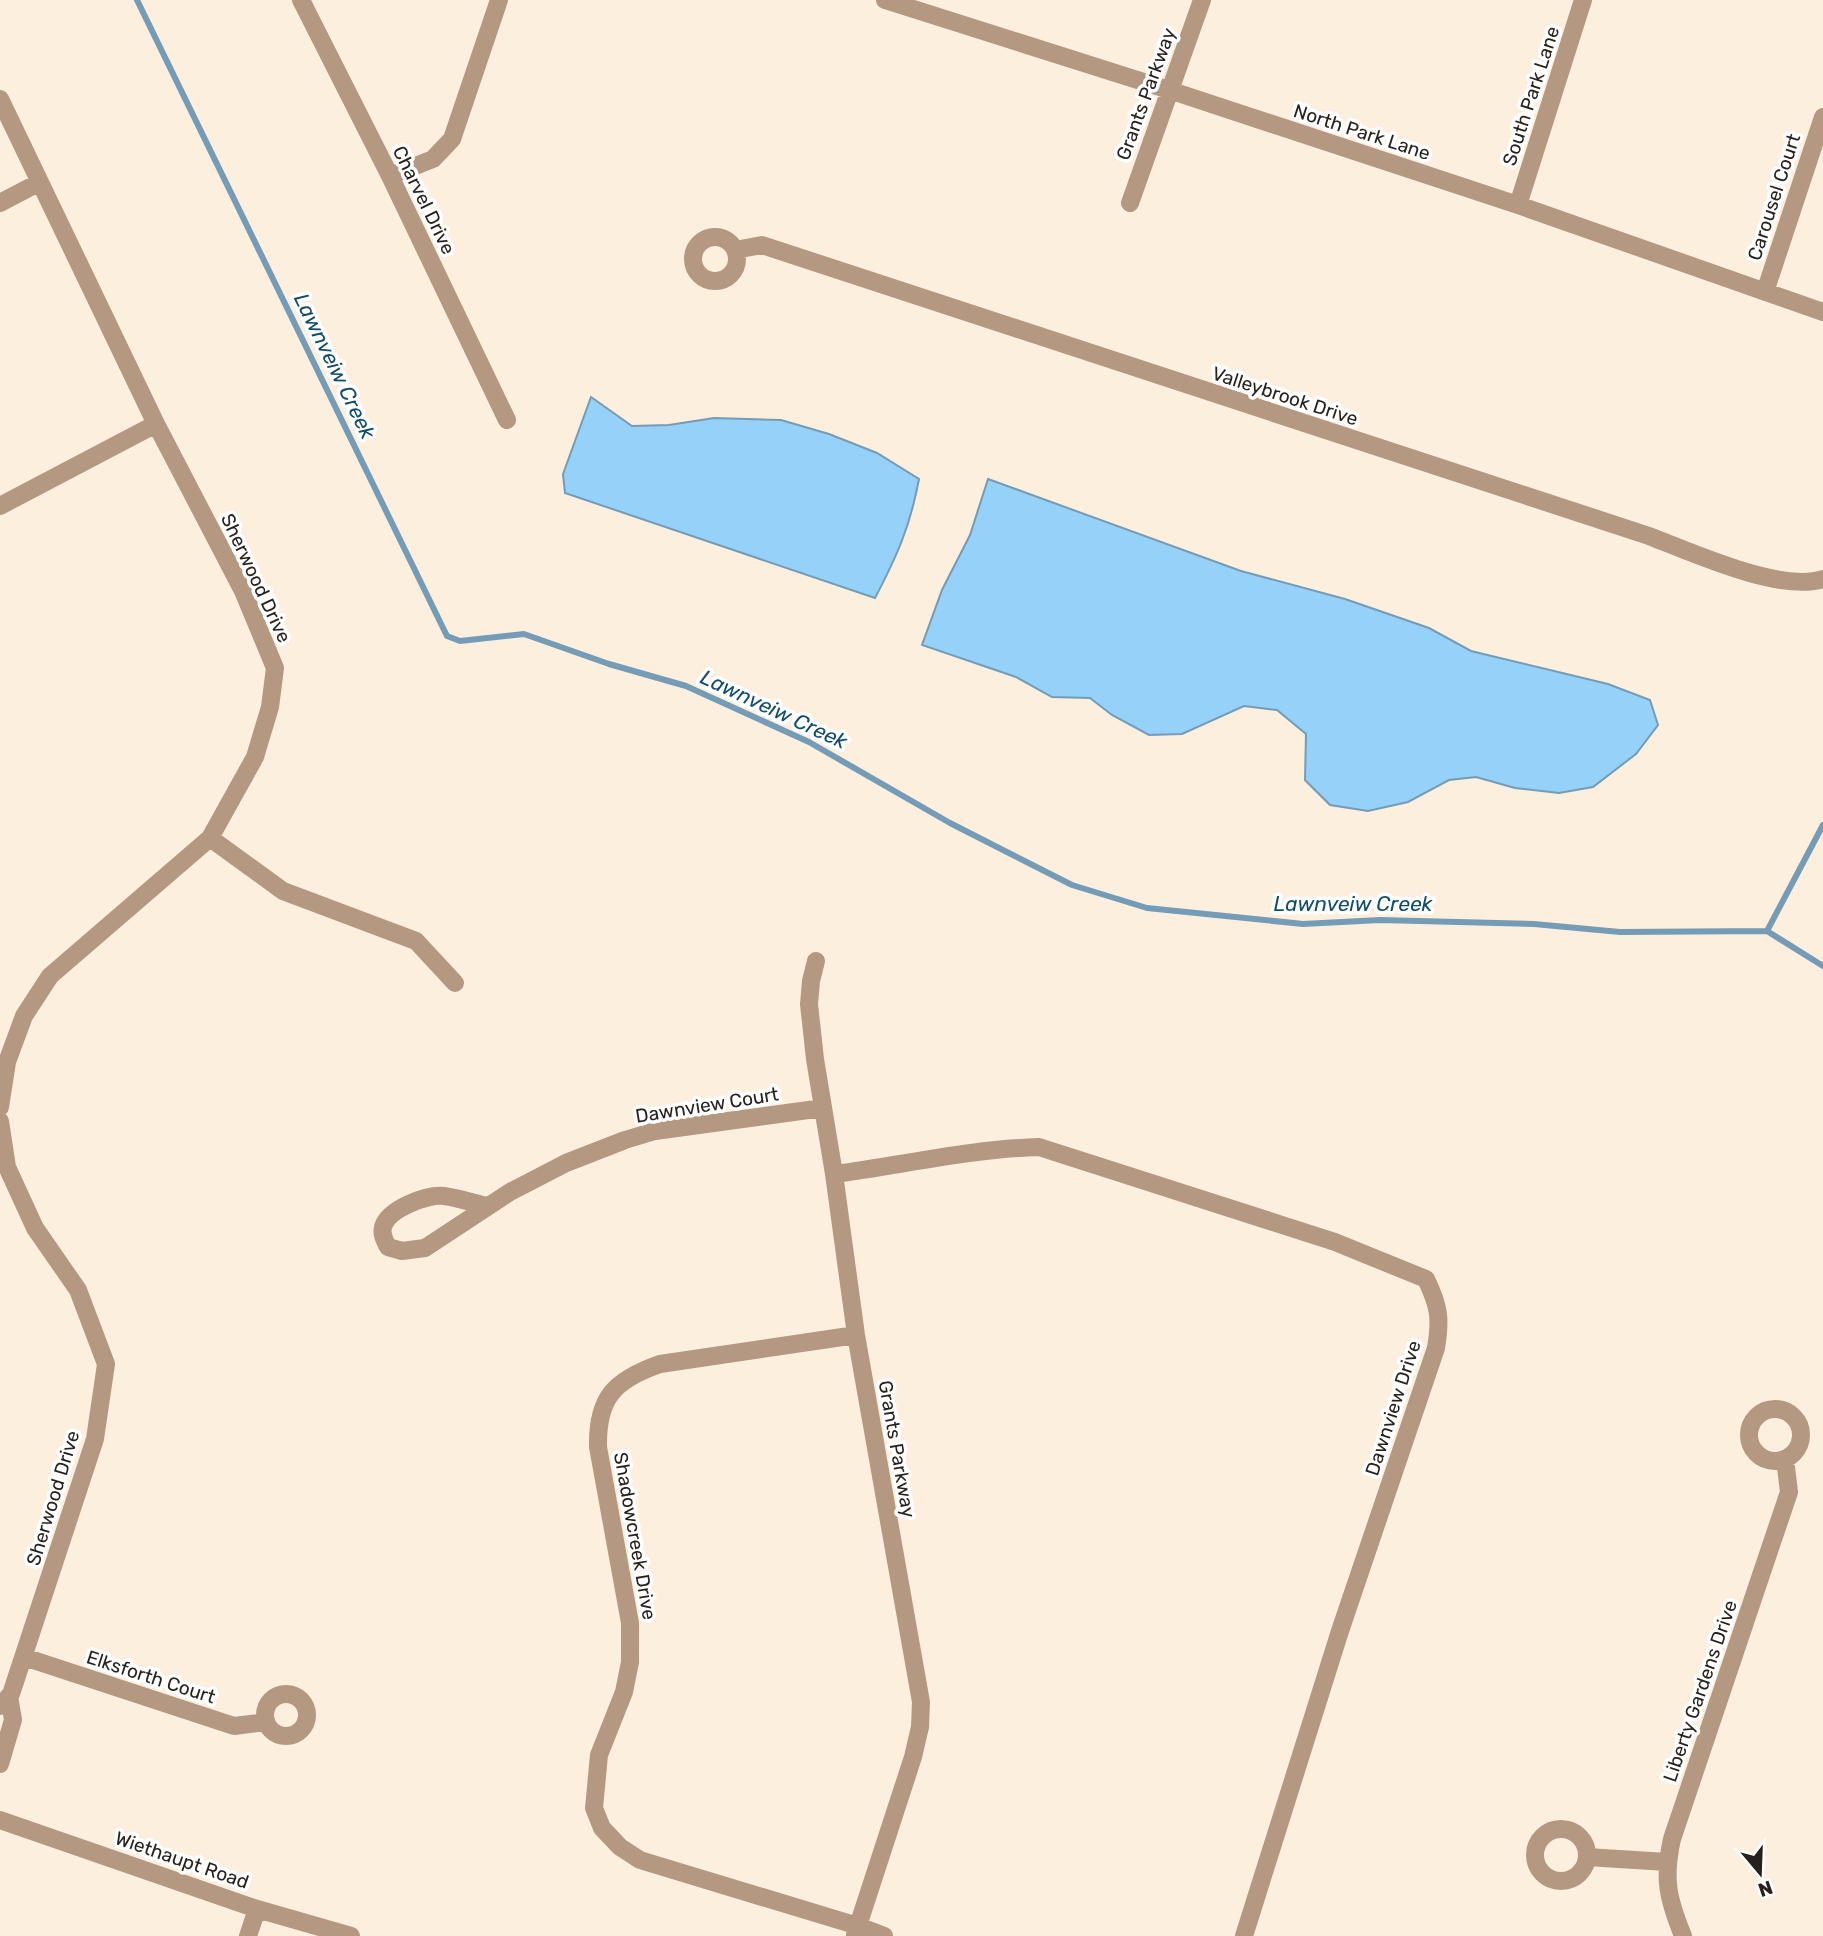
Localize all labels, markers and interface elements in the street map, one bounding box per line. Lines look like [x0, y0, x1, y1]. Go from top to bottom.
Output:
street label: South Park Lane [1498, 23, 1564, 169]
street label: Grants Parkway [1111, 25, 1181, 163]
street label: North Park Lane [1291, 99, 1433, 165]
street label: Carousel Court [1743, 130, 1805, 263]
street label: Charvel Drive [388, 142, 460, 258]
water label: Lawnveiw Creek [289, 289, 382, 444]
street label: Valleybrook Drive [1209, 362, 1361, 430]
street label: Sherwood Drive [216, 510, 296, 646]
water label: Lawnveiw Creek [697, 664, 852, 754]
water label: Lawnveiw Creek [1274, 891, 1434, 916]
street label: Dawnview Court [634, 1082, 781, 1128]
street label: Dawnview Drive [1360, 1338, 1426, 1478]
street label: Grants Parkway [874, 1379, 920, 1519]
street label: Sherwood Drive [22, 1428, 84, 1568]
street label: Shadowcreek Drive [609, 1450, 661, 1622]
street label: Liberty Gardens Drive [1658, 1597, 1742, 1785]
street label: Elksforth Court [84, 1645, 219, 1709]
street label: Wiethaupt Road [112, 1826, 252, 1894]
north arrow [1725, 1838, 1795, 1908]
text: N [1755, 1876, 1776, 1902]

